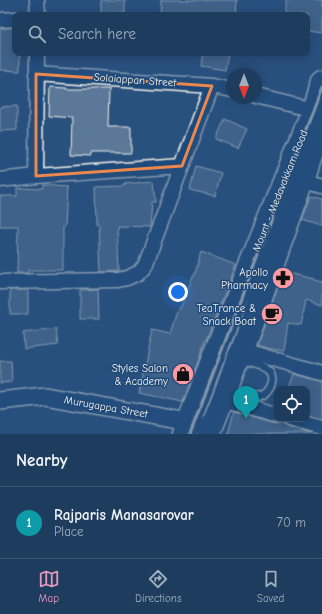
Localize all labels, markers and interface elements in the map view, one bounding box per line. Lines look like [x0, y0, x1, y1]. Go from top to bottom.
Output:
search box [12, 12, 310, 56]
icon: search [26, 23, 48, 45]
text: Search here [58, 25, 136, 43]
north arrow [226, 68, 262, 104]
street label: Solaiappan Street [93, 71, 178, 89]
street label: Mount - Medavakkam Road [250, 128, 311, 254]
pharmacy icon: Apollo Pharmacy [270, 265, 296, 291]
place label: Apollo Pharmacy [221, 266, 268, 292]
your location [168, 282, 188, 302]
cafe icon: TeaTrance & Snack Boat [259, 301, 285, 327]
place label: TeaTrance & Snack Boat [197, 302, 257, 328]
shop icon: Styles Salon & Academy [170, 361, 196, 387]
place label: Styles Salon & Academy [112, 362, 168, 388]
pin: 1 [233, 386, 259, 419]
map controls [274, 386, 310, 422]
button: locate [274, 386, 310, 422]
street label: Murugappa Street [63, 393, 150, 421]
text: Nearby [16, 451, 67, 470]
text: Rajparis Manasarovar [54, 506, 194, 524]
text: 1 [26, 515, 32, 530]
text: 70 m [277, 515, 306, 530]
text: Place [54, 524, 84, 539]
tab: Map [38, 568, 60, 605]
tab: Directions [135, 568, 182, 605]
tab: Saved [257, 568, 284, 605]

